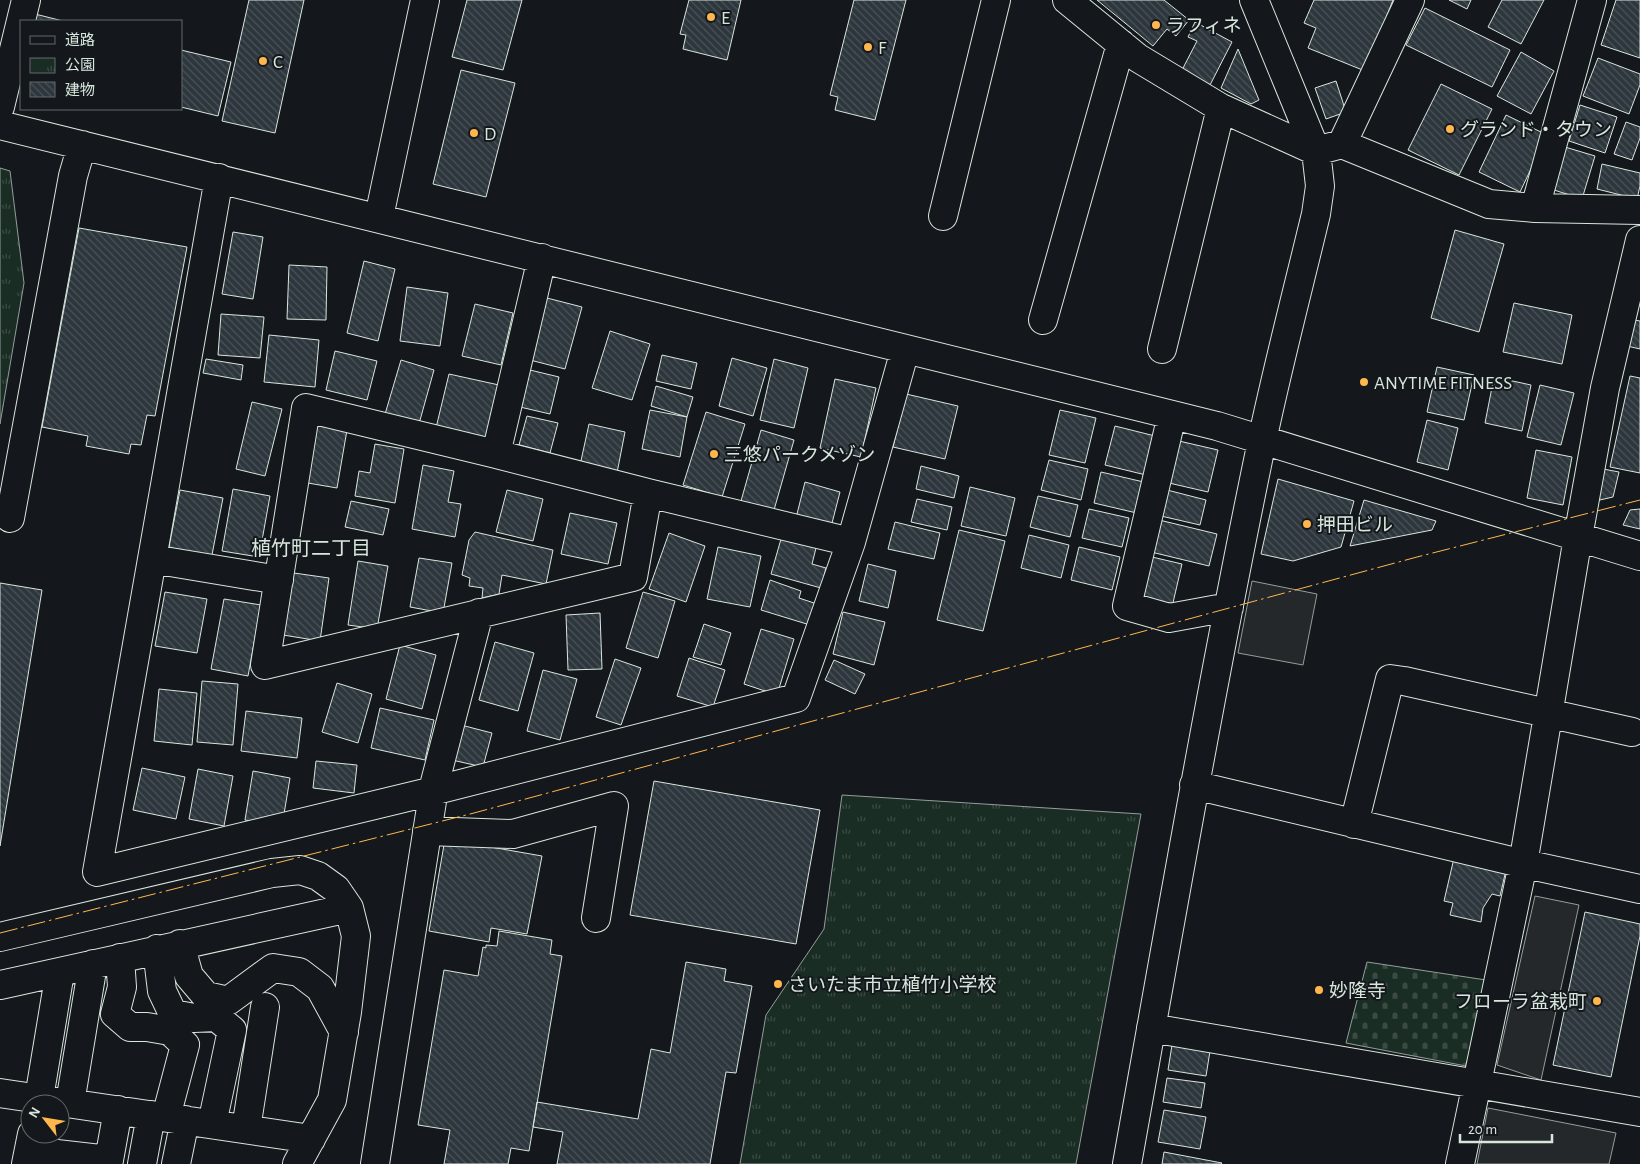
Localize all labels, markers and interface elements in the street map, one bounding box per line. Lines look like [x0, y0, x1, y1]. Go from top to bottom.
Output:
place label: E [721, 9, 730, 28]
marker: E [705, 11, 717, 23]
place label: ラフィネ [1166, 16, 1242, 36]
marker: ラフィネ [1150, 19, 1162, 31]
legend [20, 20, 182, 110]
text: 道路 [65, 32, 95, 48]
place label: F [878, 39, 887, 58]
marker: F [862, 41, 874, 53]
place label: C [273, 53, 283, 72]
marker: C [257, 55, 269, 67]
text: 公園 [65, 57, 95, 73]
text: 建物 [65, 82, 95, 98]
place label: グランド・タウン [1460, 120, 1612, 140]
marker: グランド・タウン [1444, 123, 1456, 135]
place label: D [484, 125, 496, 144]
marker: D [468, 127, 480, 139]
place label: ANYTIME FITNESS [1374, 374, 1512, 393]
marker: ANYTIME FITNESS [1358, 376, 1370, 388]
place label: 三悠パークメゾン [724, 444, 875, 465]
marker: 三悠パークメゾン [708, 448, 720, 460]
place label: 押田ビル [1317, 515, 1393, 535]
marker: 押田ビル [1301, 518, 1313, 530]
district label: 植竹町二丁目 [251, 537, 371, 559]
place label: さいたま市立植竹小学校 [788, 974, 996, 995]
marker: さいたま市立植竹小学校 [772, 978, 784, 990]
place label: 妙隆寺 [1329, 981, 1386, 1001]
marker: 妙隆寺 [1313, 984, 1325, 996]
place label: フローラ盆栽町 [1454, 991, 1587, 1012]
marker: フローラ盆栽町 [1591, 995, 1603, 1007]
north arrow [20, 1094, 70, 1144]
text: N [26, 1105, 43, 1121]
scale bar [1460, 1112, 1552, 1144]
text: 20 m [1468, 1122, 1497, 1137]

